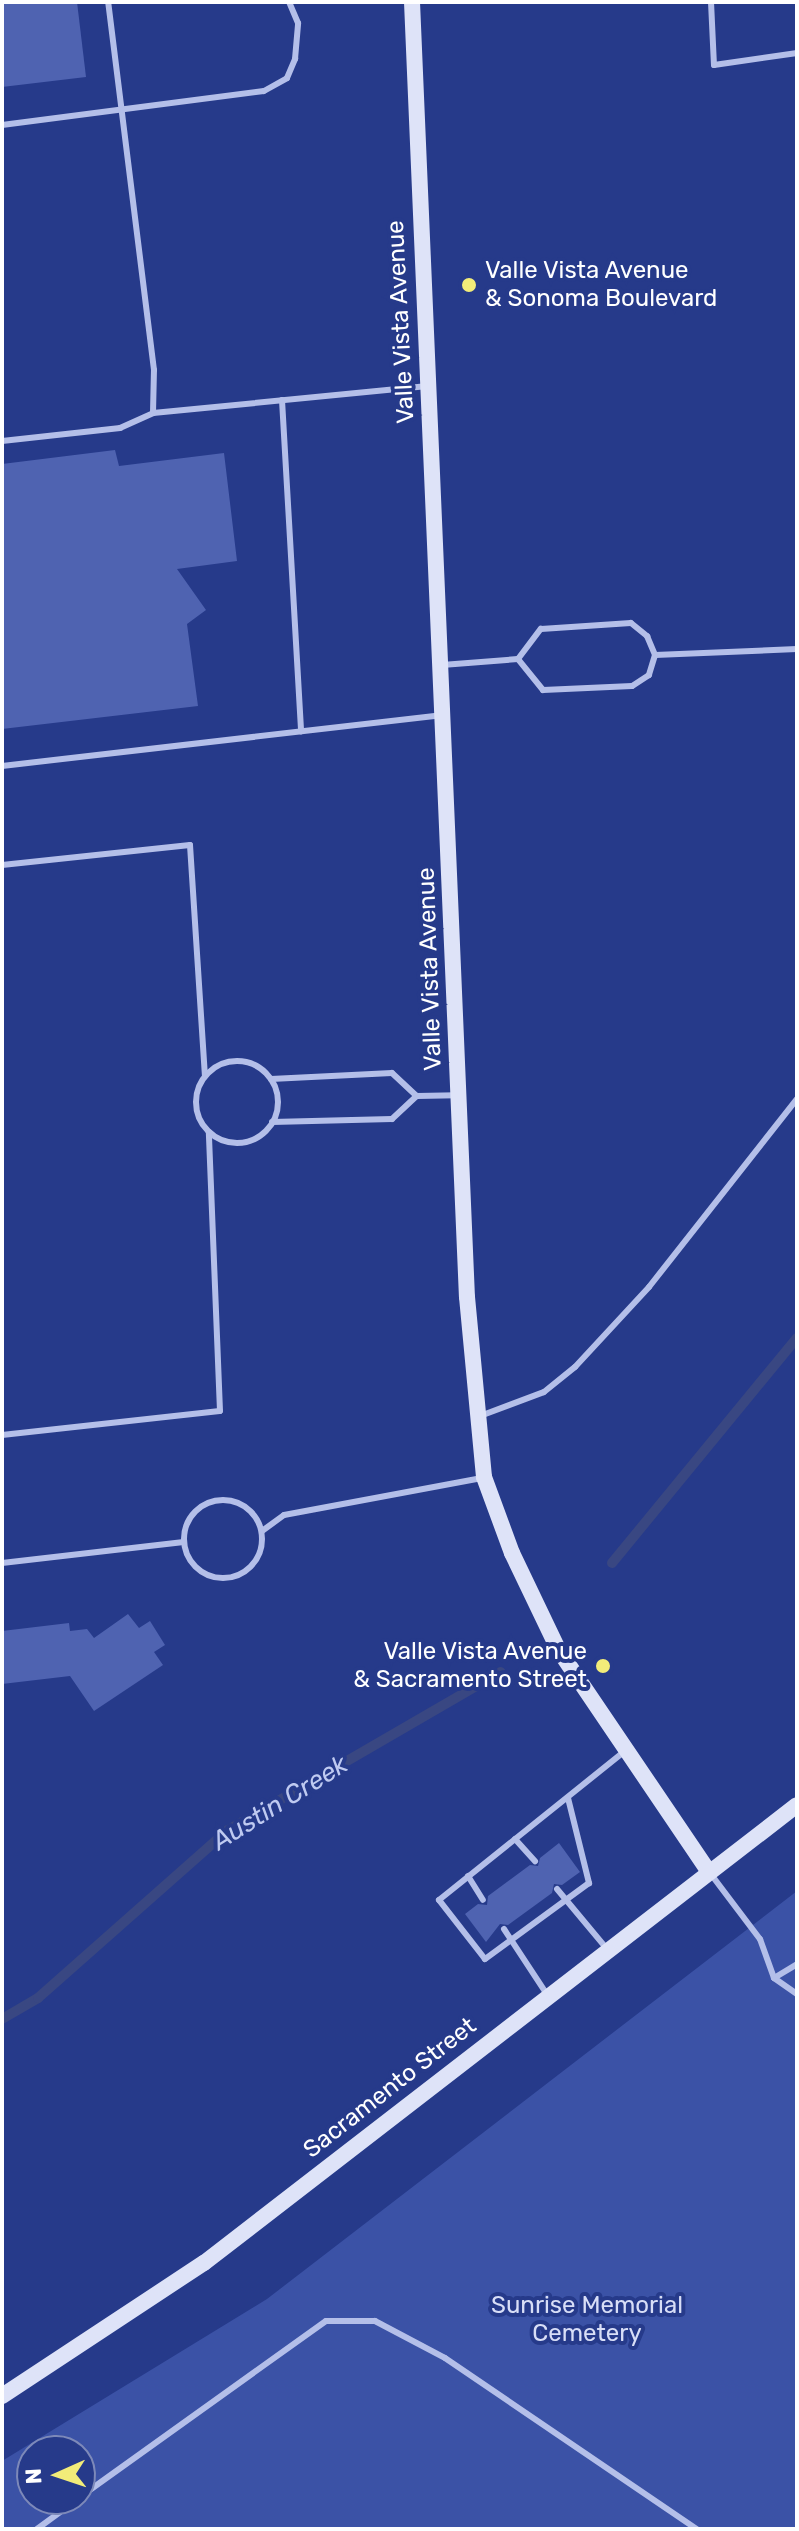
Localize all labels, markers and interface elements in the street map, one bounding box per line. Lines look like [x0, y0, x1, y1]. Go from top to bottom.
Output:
street label: Valle Vista Avenue [381, 219, 421, 425]
place label: Valle Vista Avenue & Sonoma Boulevard [485, 257, 717, 313]
marker: Valle Vista Avenue & Sonoma Boulevard [460, 276, 478, 294]
street label: Valle Vista Avenue [412, 866, 448, 1072]
place label: Valle Vista Avenue & Sacramento Street [353, 1638, 587, 1694]
marker: Valle Vista Avenue & Sacramento Street [594, 1657, 612, 1675]
water label: Austin Creek [206, 1749, 354, 1857]
street label: Sacramento Street [298, 2012, 482, 2164]
park label: Sunrise Memorial Cemetery [491, 2292, 683, 2348]
north arrow [16, 2435, 96, 2515]
text: N [20, 2468, 47, 2485]

